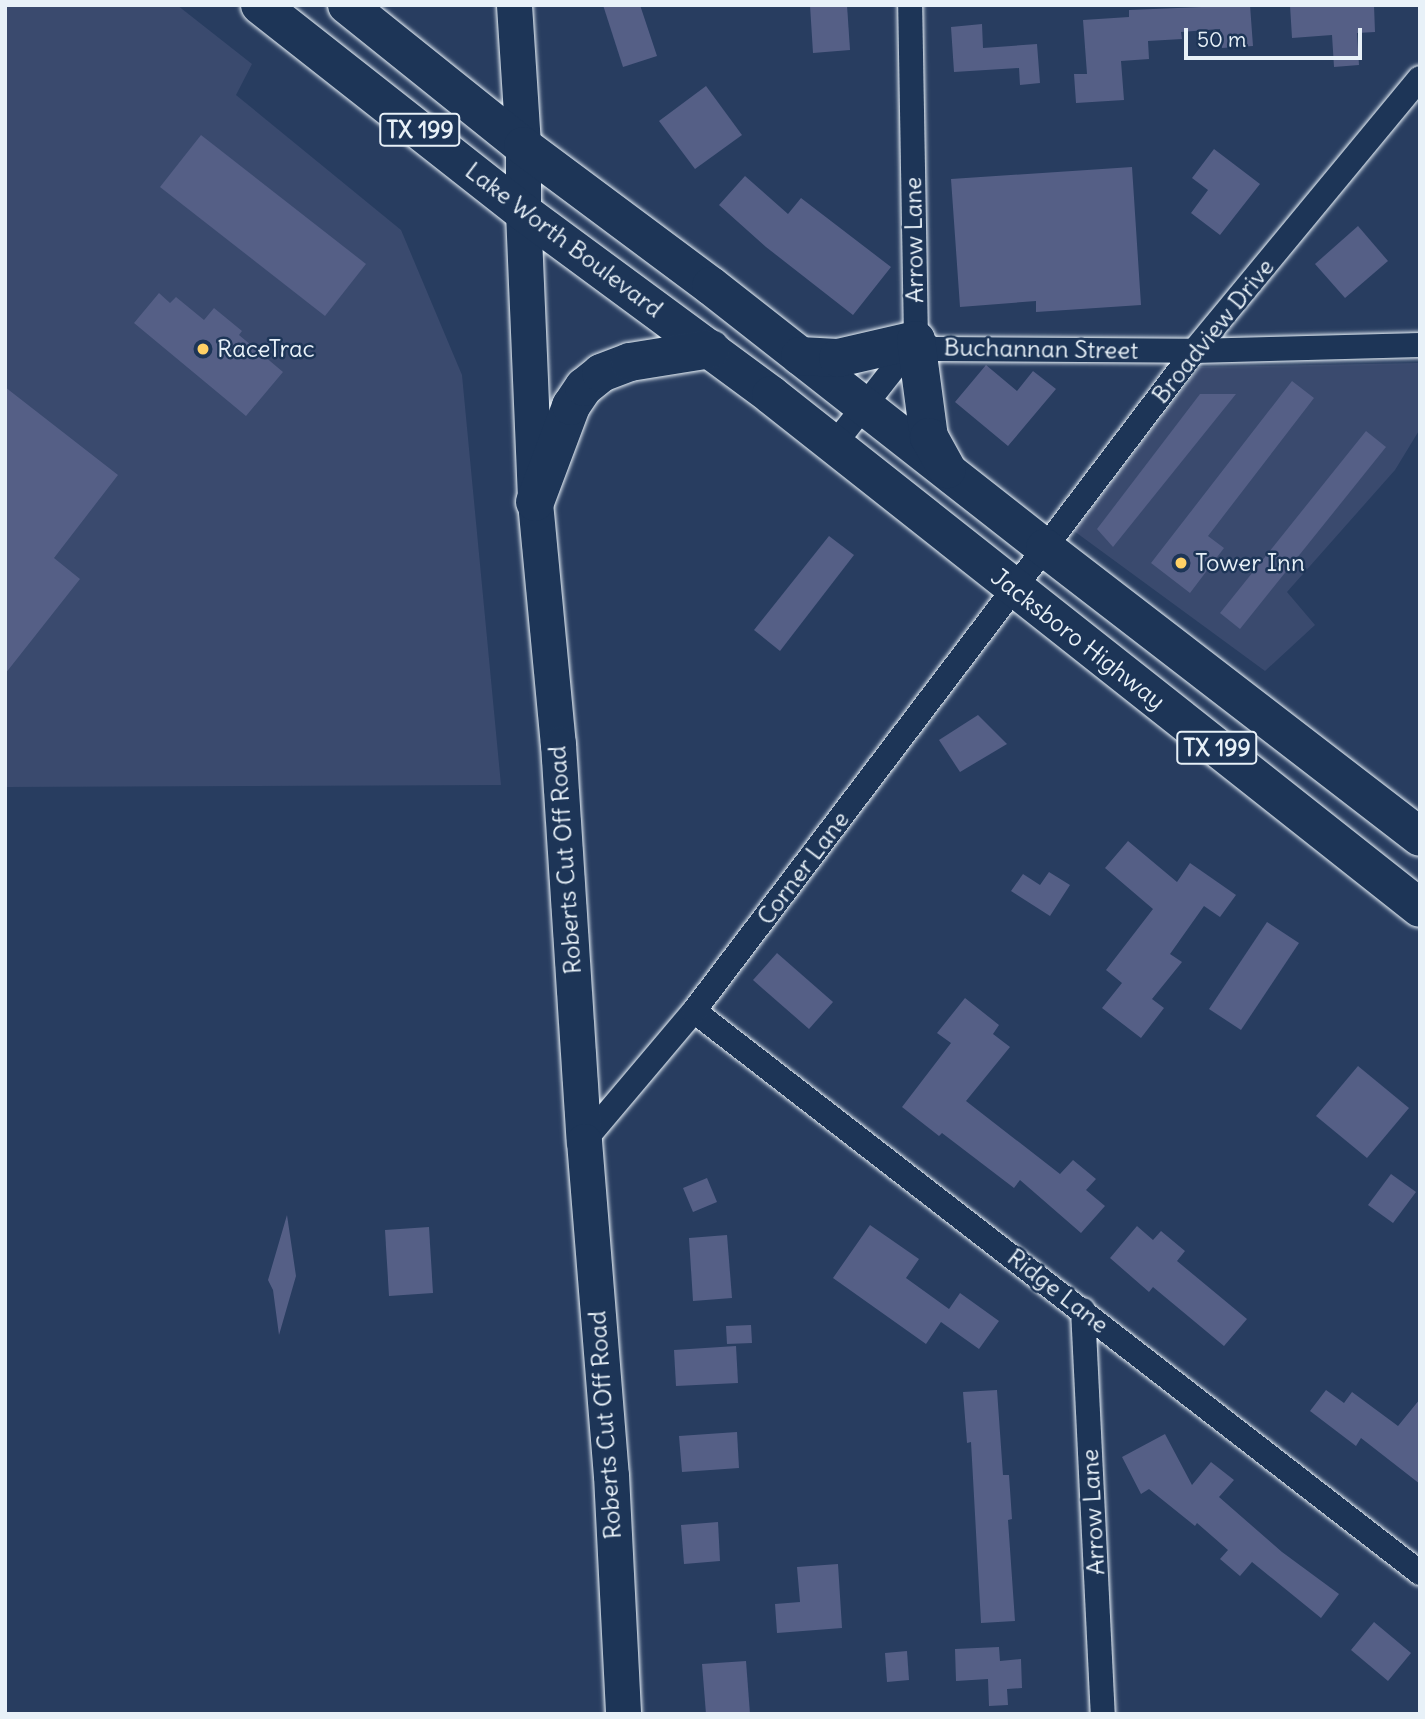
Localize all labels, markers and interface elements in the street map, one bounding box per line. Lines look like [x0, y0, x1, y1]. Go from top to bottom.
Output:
scale bar [1187, 14, 1366, 58]
text: 50 m [1197, 26, 1246, 53]
road number: TX 199 [378, 111, 462, 150]
street label: Lake Worth Boulevard [460, 156, 668, 324]
street label: Arrow Lane [899, 177, 929, 303]
street label: Broadview Drive [1146, 253, 1280, 409]
street label: Buchannan Street [943, 333, 1139, 365]
place label: RaceTrac [217, 335, 315, 363]
marker: RaceTrac [195, 341, 211, 357]
place label: Tower Inn [1195, 549, 1305, 577]
marker: Tower Inn [1173, 555, 1189, 571]
street label: Jacksboro Highway [985, 562, 1171, 716]
road number: TX 199 [1175, 728, 1259, 768]
street label: Roberts Cut Off Road [543, 745, 587, 975]
street label: Corner Lane [751, 806, 855, 930]
street label: Ridge Lane [1002, 1243, 1114, 1339]
street label: Roberts Cut Off Road [583, 1310, 627, 1540]
street label: Arrow Lane [1075, 1448, 1111, 1576]

